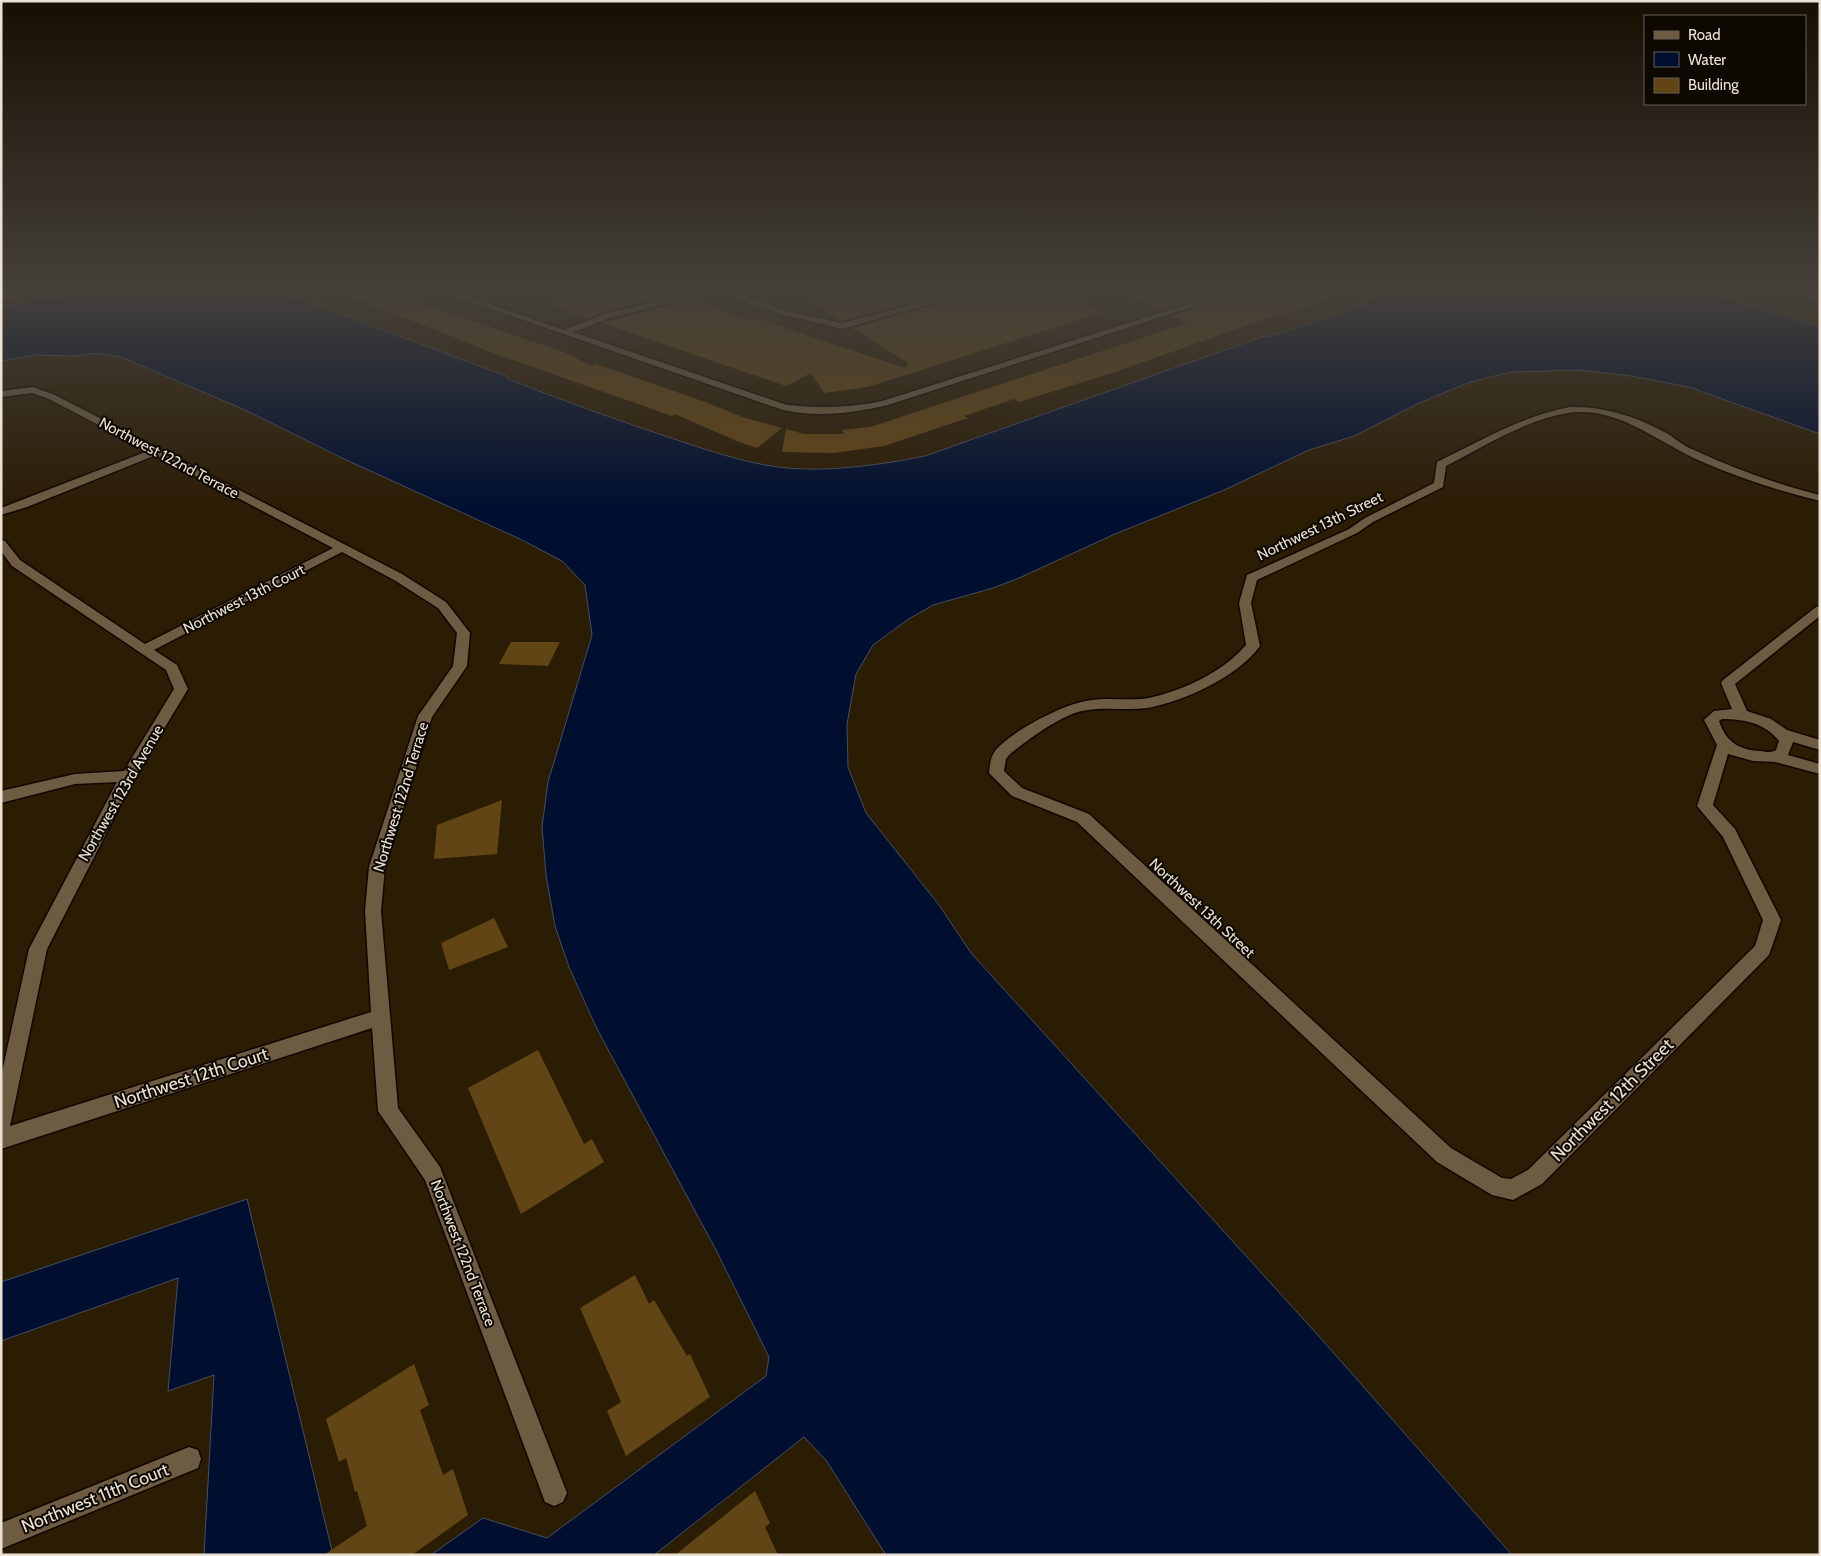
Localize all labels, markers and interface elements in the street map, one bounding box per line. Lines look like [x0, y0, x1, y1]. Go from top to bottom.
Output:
legend [1644, 15, 1806, 105]
text: Road [1688, 26, 1721, 44]
text: Water [1688, 51, 1726, 69]
text: Building [1688, 76, 1739, 94]
street label: Northwest 122nd Terrace [96, 414, 242, 503]
street label: Northwest 13th Street [1254, 488, 1386, 564]
street label: Northwest 13th Court [180, 561, 308, 637]
street label: Northwest 122nd Terrace [370, 720, 432, 874]
street label: Northwest 123rd Avenue [75, 721, 168, 864]
street label: Northwest 13th Street [1146, 854, 1258, 962]
street label: Northwest 12th Street [1546, 1034, 1678, 1166]
street label: Northwest 12th Court [111, 1043, 271, 1113]
street label: Northwest 122nd Terrace [427, 1177, 499, 1329]
street label: Northwest 11th Court [18, 1458, 172, 1538]

